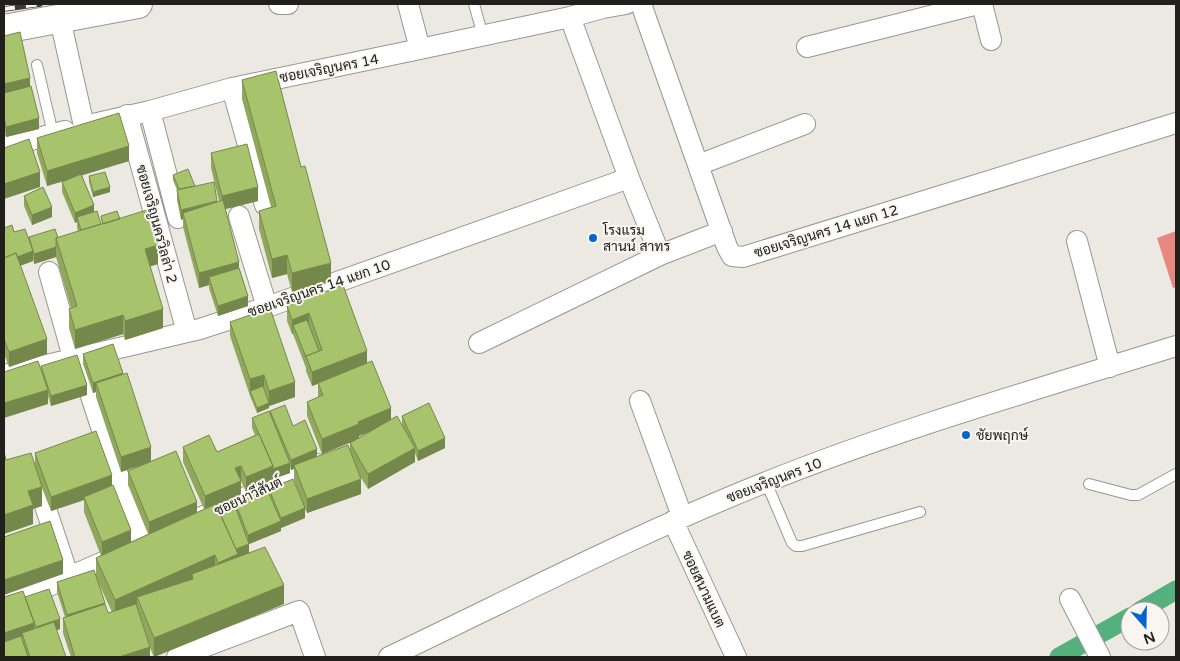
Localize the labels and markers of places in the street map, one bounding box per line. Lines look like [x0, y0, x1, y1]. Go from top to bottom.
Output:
place label: โรงแรม สานน์ สาทร [602, 222, 670, 255]
marker: โรงแรม สานน์ สาทร [587, 232, 599, 244]
place label: ชัยพฤกษ์ [976, 426, 1029, 444]
marker: ชัยพฤกษ์ [960, 429, 972, 441]

